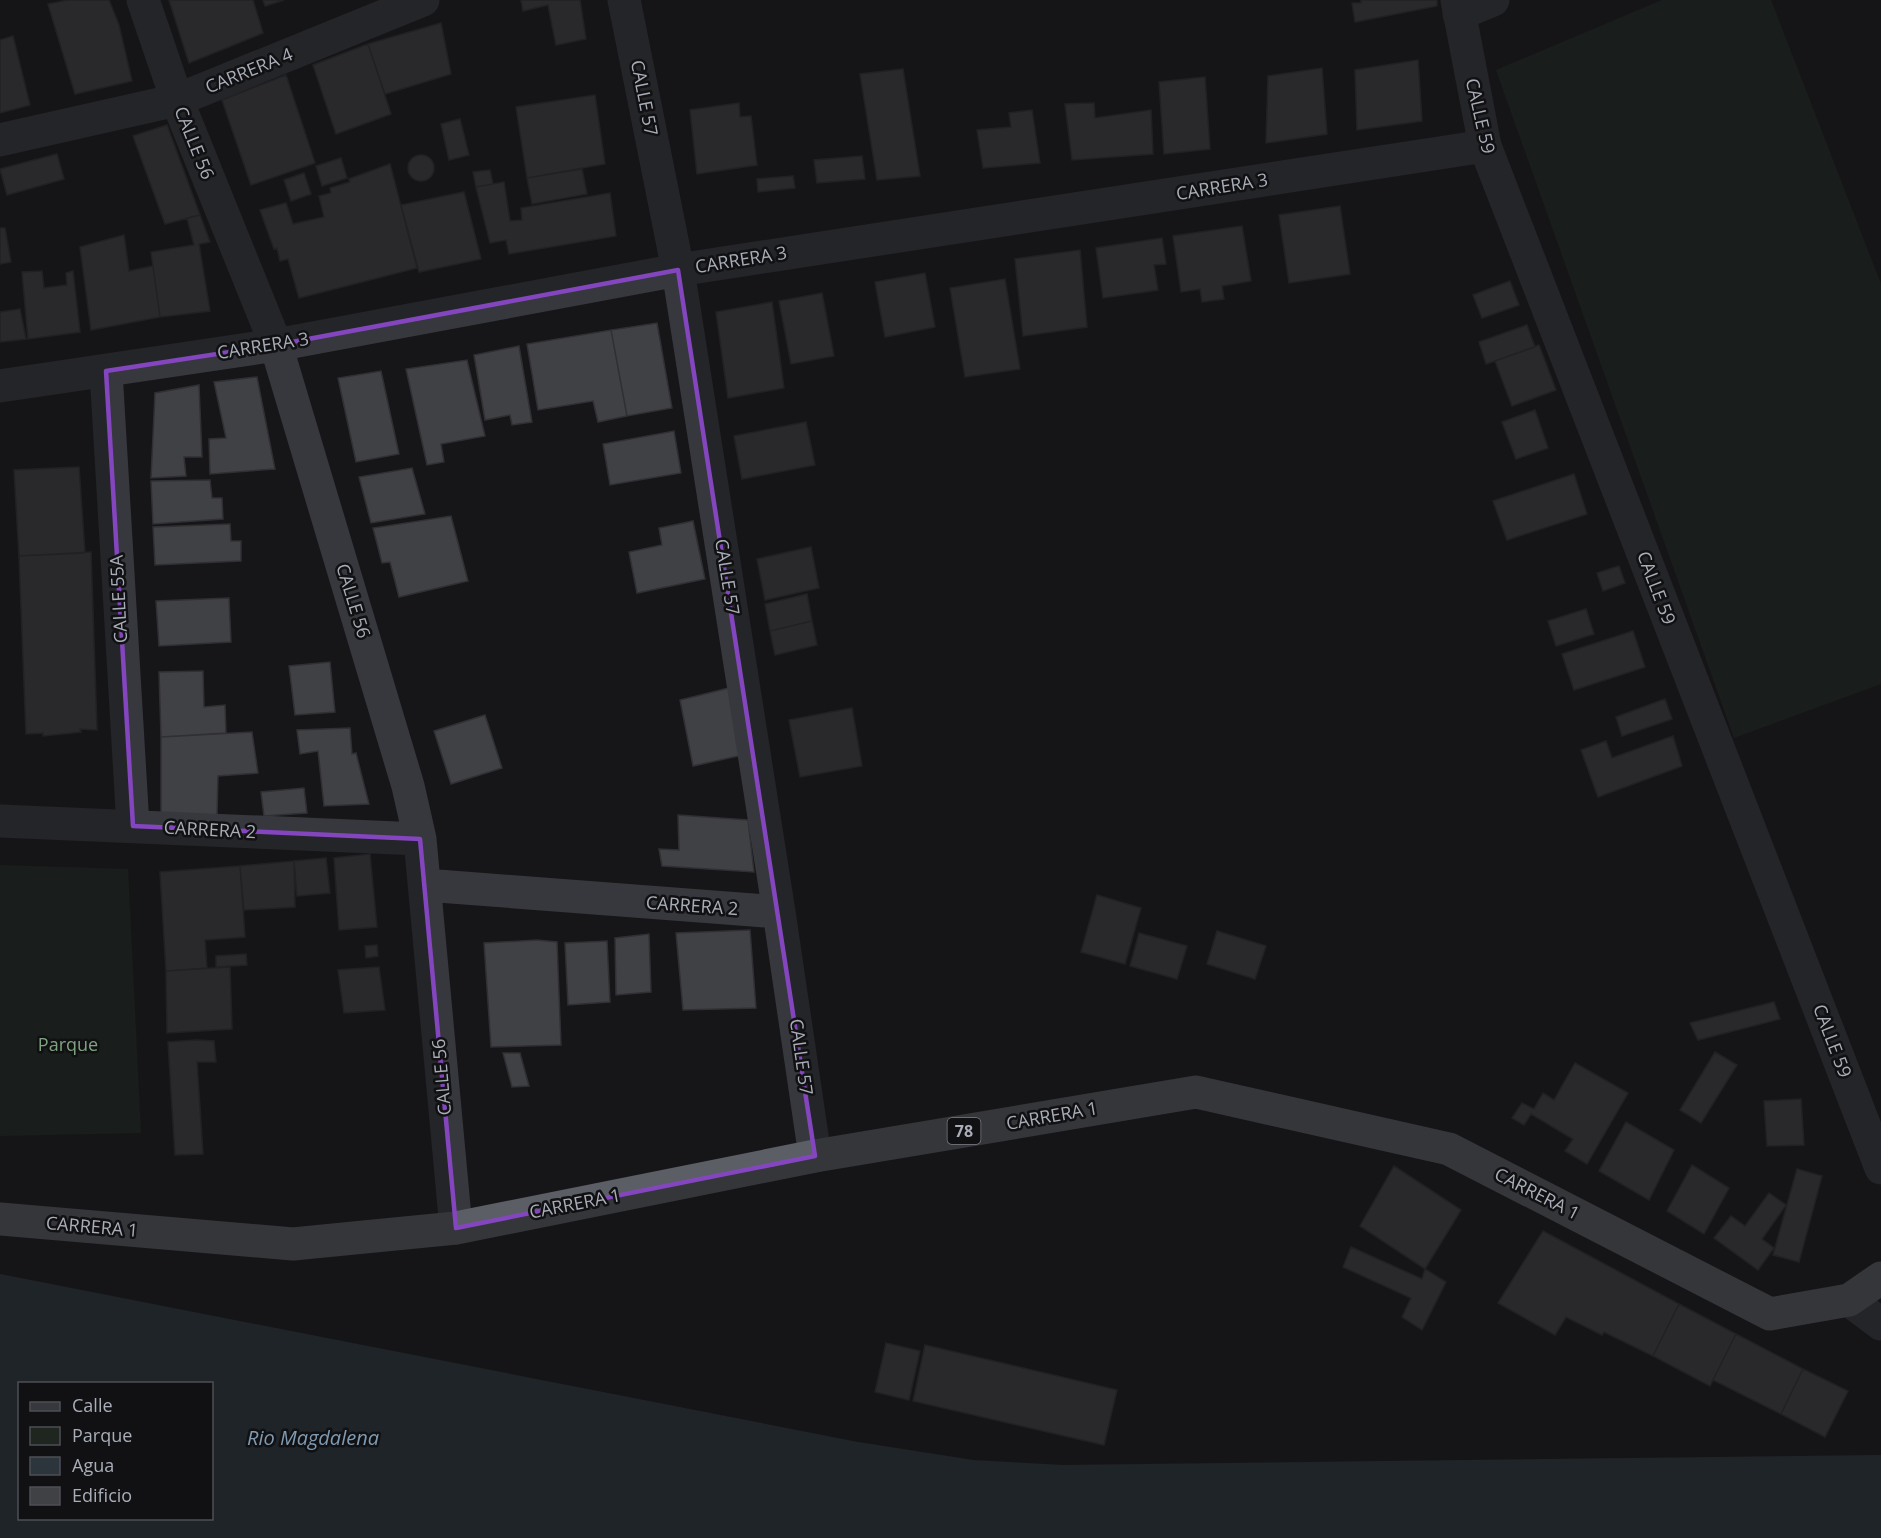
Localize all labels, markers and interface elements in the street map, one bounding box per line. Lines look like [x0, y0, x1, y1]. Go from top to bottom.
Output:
street label: CARRERA 4 [201, 42, 296, 99]
street label: CALLE 57 [626, 58, 664, 138]
street label: CALLE 59 [1461, 76, 1501, 156]
street label: CALLE 56 [169, 103, 220, 183]
street label: CARRERA 3 [1174, 167, 1269, 205]
street label: CARRERA 3 [693, 240, 788, 278]
street label: CARRERA 3 [215, 326, 310, 364]
street label: CALLE 57 [710, 537, 746, 617]
street label: CALLE 59 [1632, 548, 1682, 628]
street label: CALLE 55A [104, 554, 132, 644]
street label: CALLE 56 [331, 560, 377, 641]
street label: CARRERA 2 [163, 815, 257, 843]
street label: CARRERA 2 [645, 890, 739, 920]
street label: CALLE 59 [1808, 1001, 1858, 1081]
street label: CALLE 57 [785, 1017, 819, 1097]
park label: Parque [38, 1032, 98, 1056]
street label: CALLE 56 [426, 1038, 456, 1116]
street label: CARRERA 1 [1004, 1095, 1099, 1135]
road number: 78 [948, 1118, 980, 1144]
street label: CARRERA 1 [1491, 1161, 1584, 1225]
street label: CARRERA 1 [527, 1182, 622, 1224]
street label: CARRERA 1 [45, 1210, 139, 1242]
legend [18, 1382, 213, 1520]
text: Calle [72, 1393, 113, 1417]
text: Parque [72, 1423, 132, 1447]
water label: Rio Magdalena [247, 1424, 379, 1451]
text: Agua [72, 1453, 114, 1477]
text: Edificio [72, 1483, 132, 1507]

